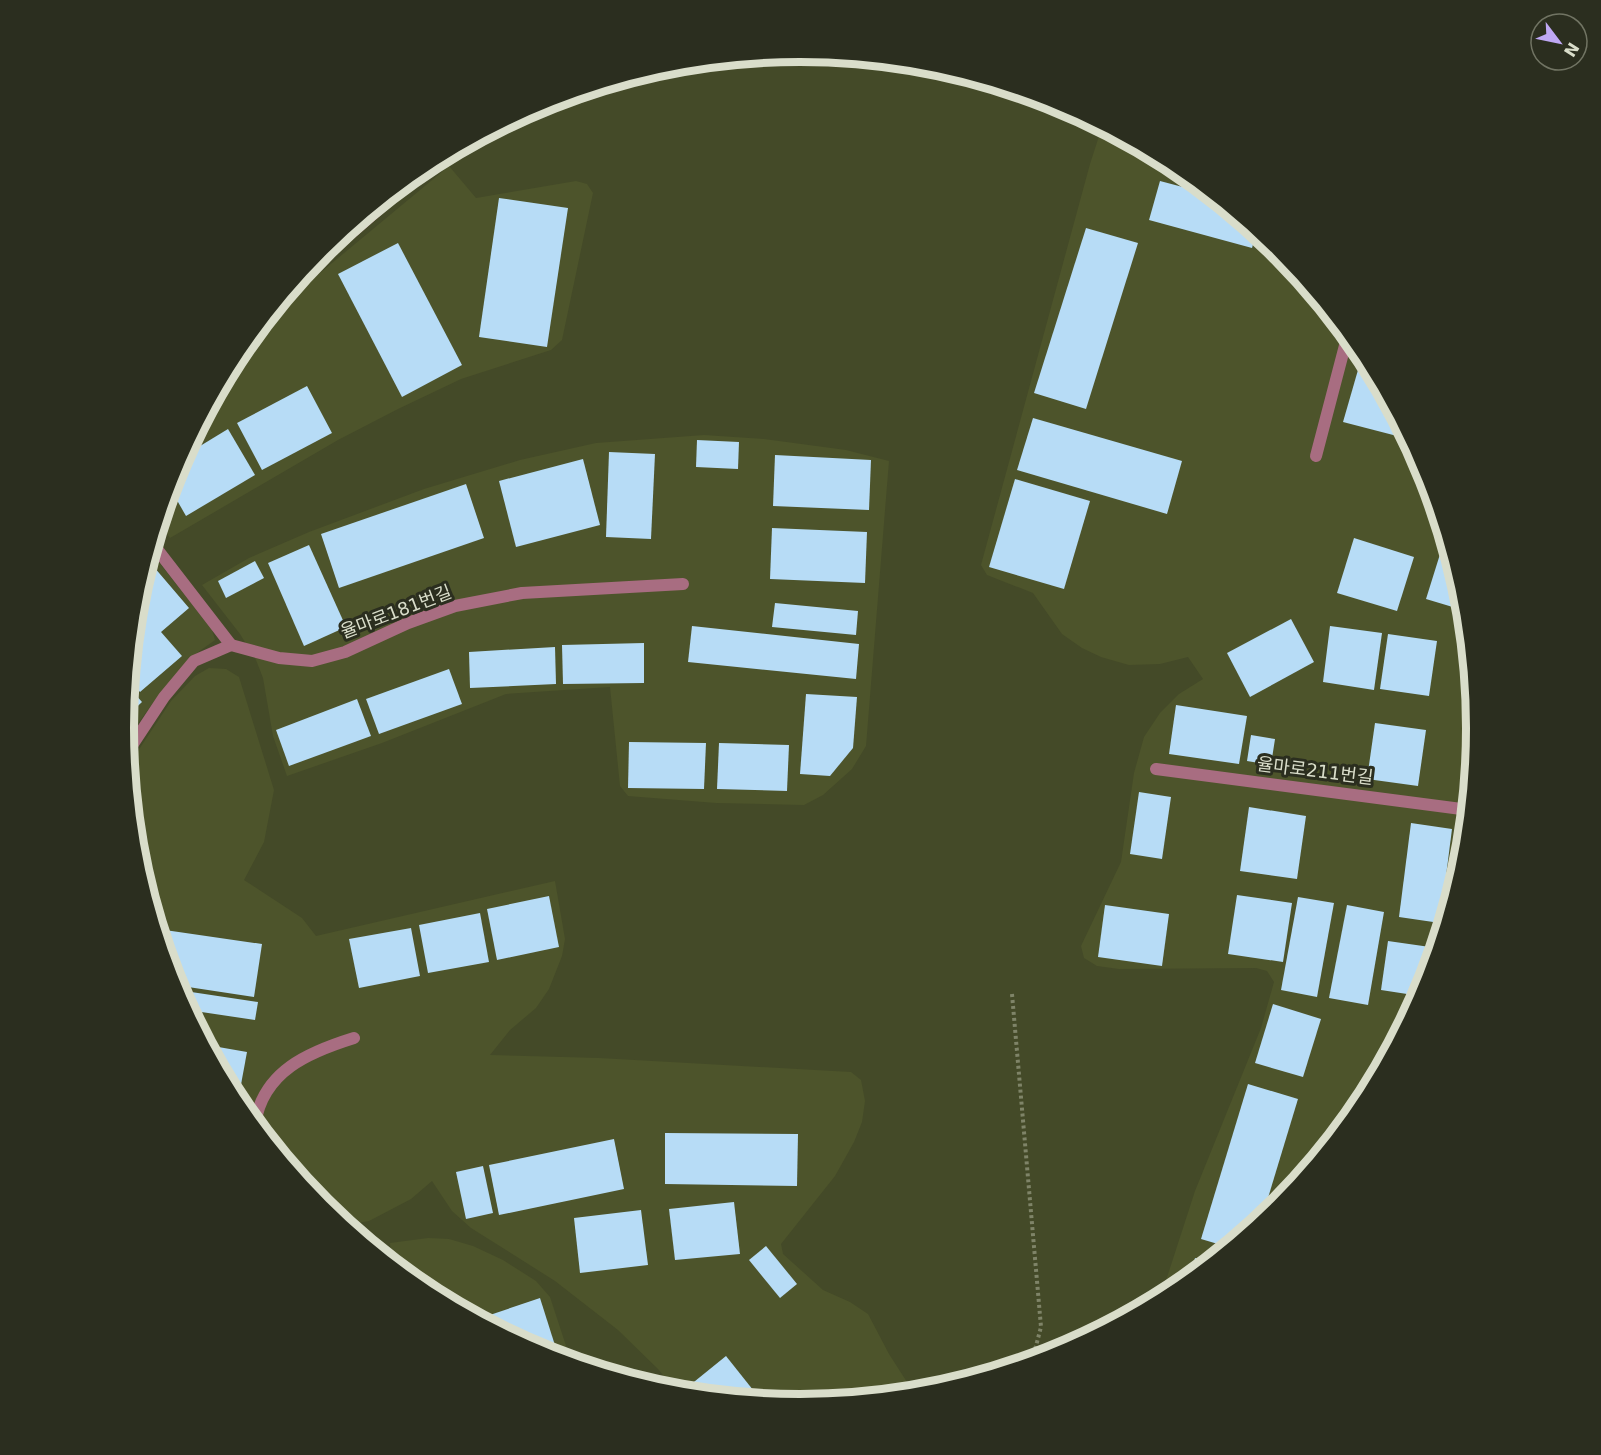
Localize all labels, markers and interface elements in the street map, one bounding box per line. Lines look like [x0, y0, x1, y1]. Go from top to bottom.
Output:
north arrow [1529, 12, 1589, 72]
text: N [1560, 39, 1583, 60]
street label: 율마로181번길 [337, 581, 454, 642]
street label: 율마로211번길 [1256, 753, 1374, 788]

